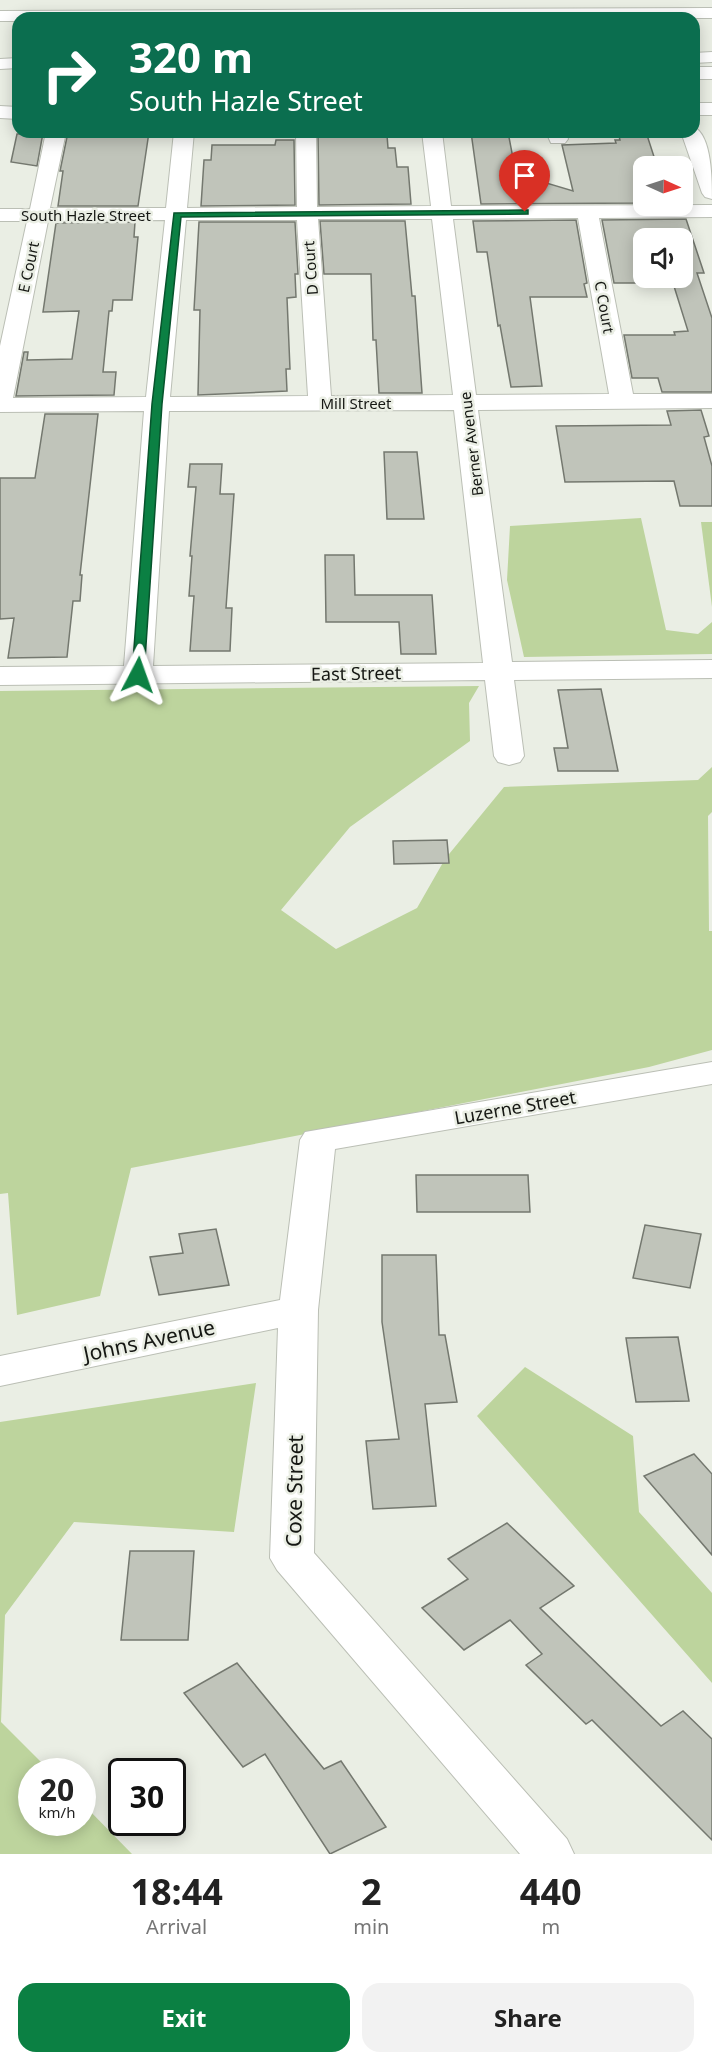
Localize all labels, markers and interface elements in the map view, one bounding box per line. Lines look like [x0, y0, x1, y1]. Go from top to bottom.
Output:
text: 320 m [129, 28, 253, 85]
icon: right [30, 36, 108, 114]
text: South Hazle Street [129, 82, 363, 119]
pin [499, 150, 550, 212]
north arrow [633, 156, 693, 216]
map controls [633, 156, 693, 288]
icon: arrive [508, 159, 541, 192]
street label: South Hazle Street [21, 205, 152, 225]
button: sound [633, 228, 693, 288]
street label: E Court [13, 239, 43, 294]
street label: D Court [298, 240, 322, 296]
street label: C Court [591, 279, 620, 335]
street label: Berner Avenue [455, 391, 487, 497]
street label: Mill Street [321, 393, 392, 413]
position arrow [106, 643, 170, 707]
street label: East Street [311, 660, 402, 686]
street label: Luzerne Street [452, 1084, 578, 1129]
street label: Johns Avenue [79, 1312, 217, 1368]
street label: Coxe Street [279, 1434, 309, 1547]
speed limit sign: 30 [108, 1758, 186, 1836]
text: 20 [40, 1769, 74, 1810]
text: km/h [39, 1802, 75, 1822]
text: 18:44 [130, 1867, 223, 1916]
text: 2 [361, 1867, 382, 1916]
text: 440 [520, 1867, 582, 1916]
text: Arrival [146, 1913, 207, 1940]
text: min [353, 1913, 389, 1940]
text: m [541, 1913, 560, 1940]
button: Exit [18, 1983, 350, 2052]
button: Share [362, 1983, 694, 2052]

